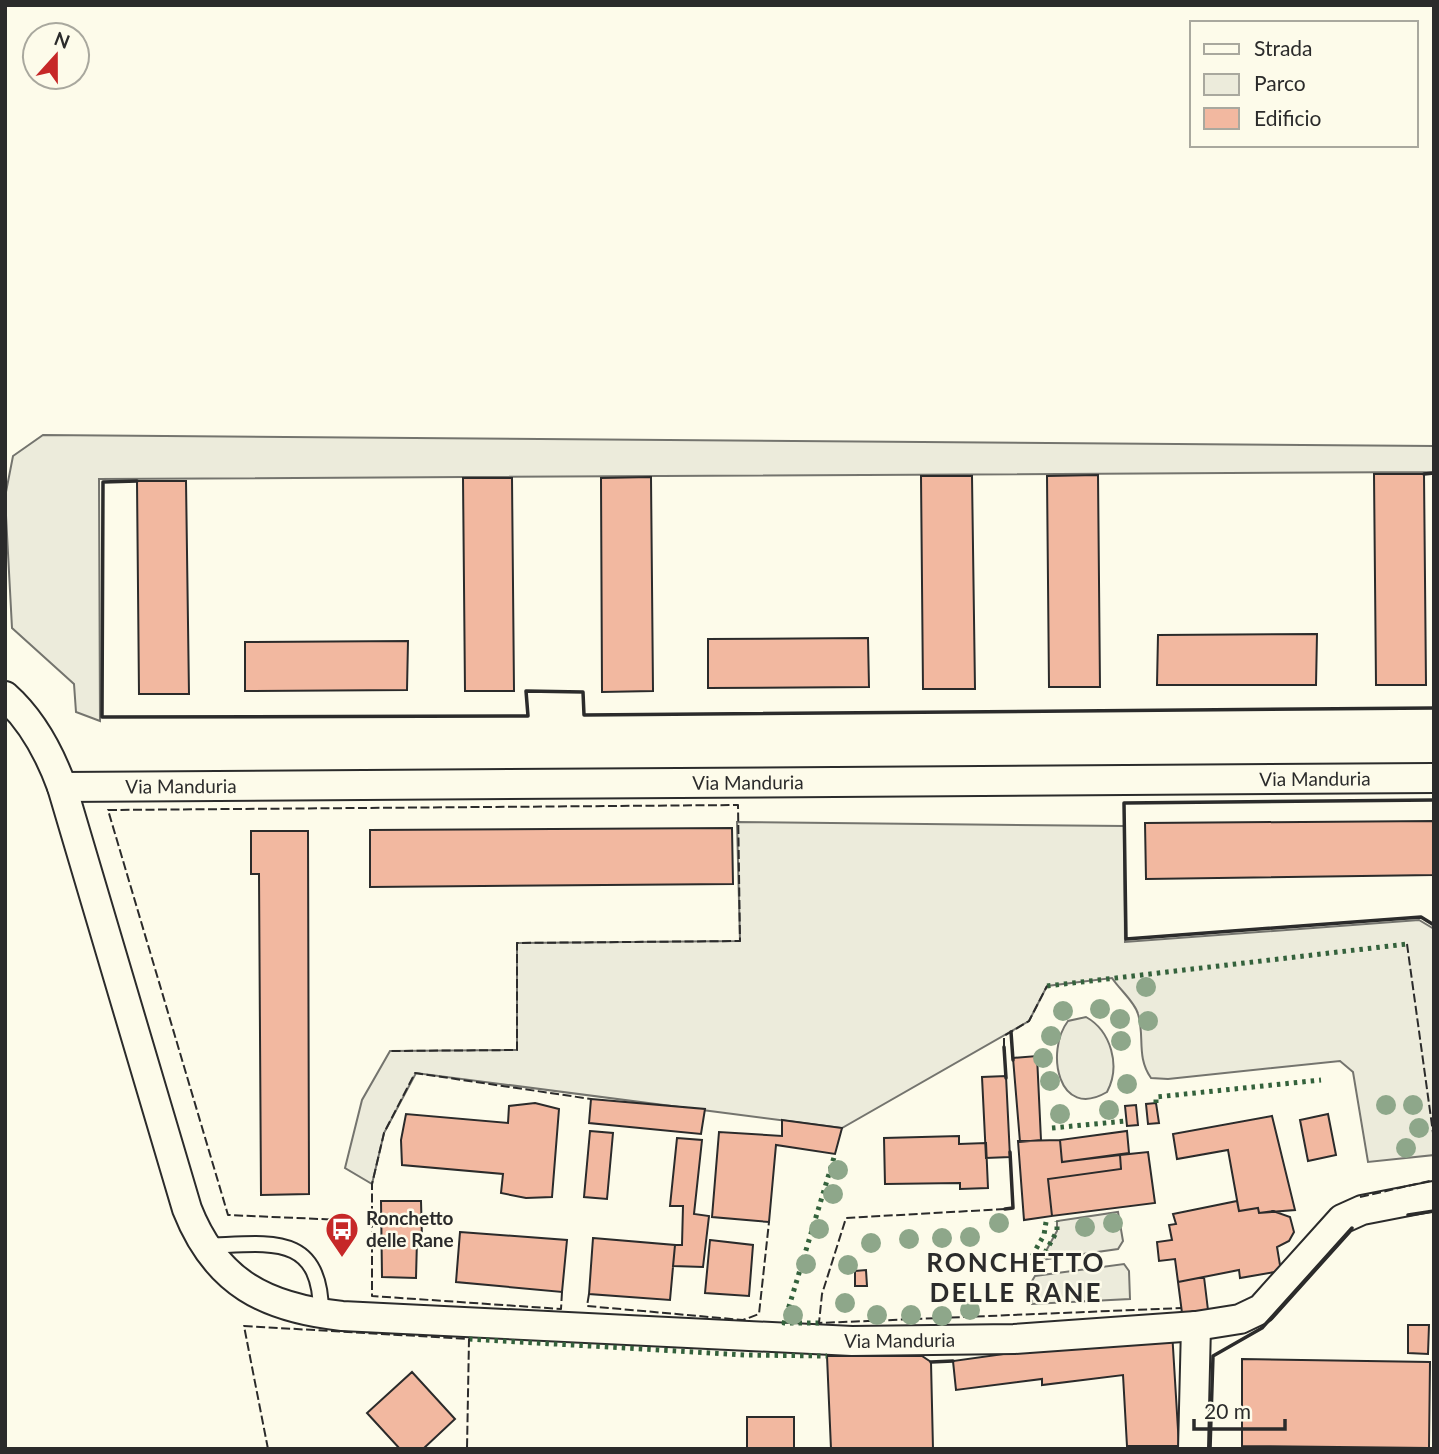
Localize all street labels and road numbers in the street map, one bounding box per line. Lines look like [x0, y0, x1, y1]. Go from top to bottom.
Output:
street label: Via Manduria [1259, 766, 1371, 790]
street label: Via Manduria [692, 770, 804, 794]
street label: Via Manduria [125, 774, 237, 798]
street label: Via Manduria [843, 1328, 955, 1352]

